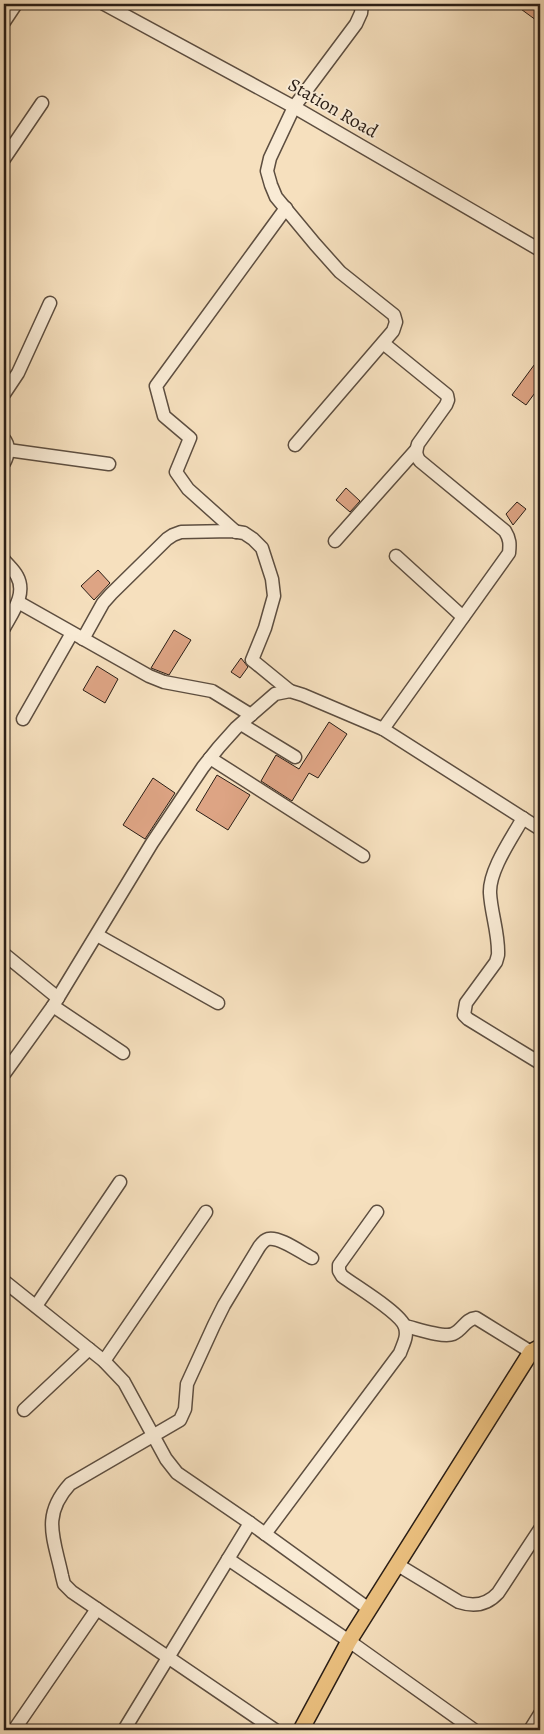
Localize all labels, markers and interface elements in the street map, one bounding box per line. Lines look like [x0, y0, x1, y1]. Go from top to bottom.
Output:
street label: Station Road [283, 72, 383, 145]

